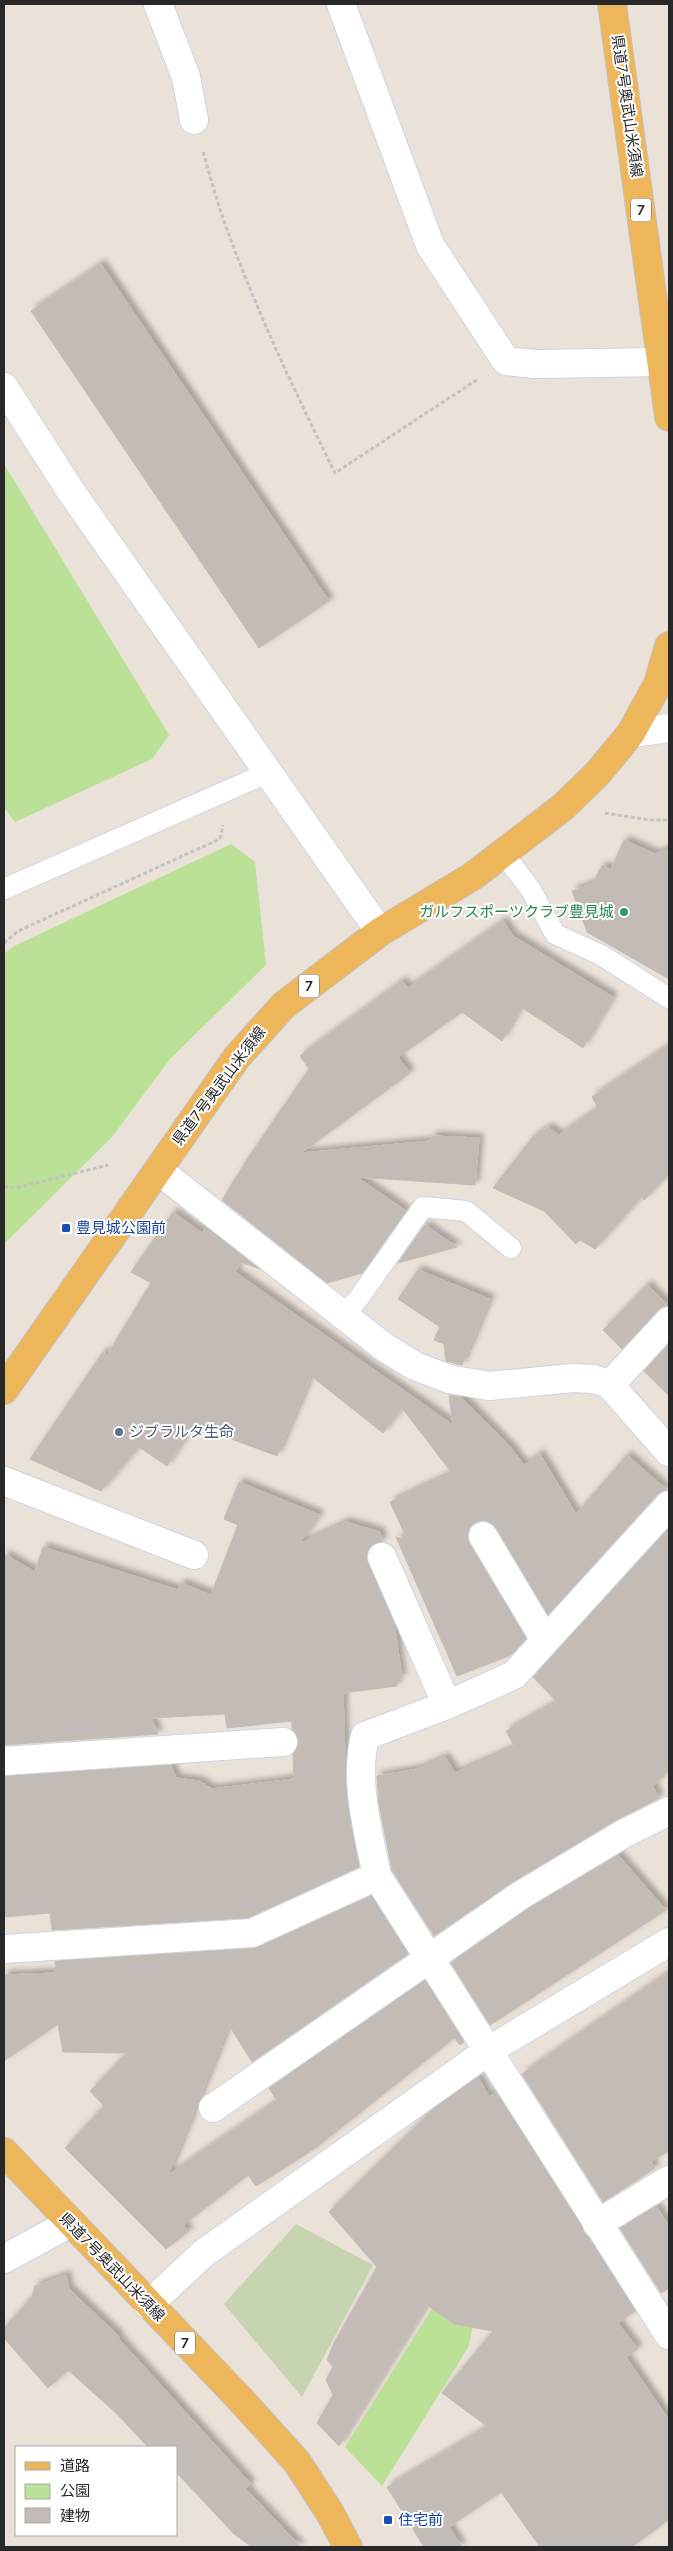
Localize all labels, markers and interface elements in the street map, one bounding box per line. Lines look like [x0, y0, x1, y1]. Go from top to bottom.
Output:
street label: 県道7号奥武山米須線 [607, 33, 647, 179]
road number: 7 [631, 198, 651, 222]
place label: ガルフスポーツクラブ豊見城 [419, 902, 614, 922]
marker: ガルフスポーツクラブ豊見城 [618, 906, 630, 918]
road number: 7 [299, 974, 319, 998]
street label: 県道7号奥武山米須線 [168, 1022, 270, 1150]
place label: 豊見城公園前 [76, 1218, 166, 1238]
marker: 豊見城公園前 [60, 1222, 72, 1234]
place label: ジブラルタ生命 [129, 1422, 234, 1442]
marker: ジブラルタ生命 [113, 1426, 125, 1438]
street label: 県道7号奥武山米須線 [55, 2208, 169, 2326]
road number: 7 [175, 2332, 195, 2354]
legend [15, 2446, 178, 2536]
text: 道路 [60, 2456, 90, 2476]
text: 公園 [60, 2481, 90, 2501]
text: 建物 [60, 2506, 90, 2526]
place label: 住宅前 [398, 2510, 443, 2530]
marker: 住宅前 [382, 2514, 394, 2526]

